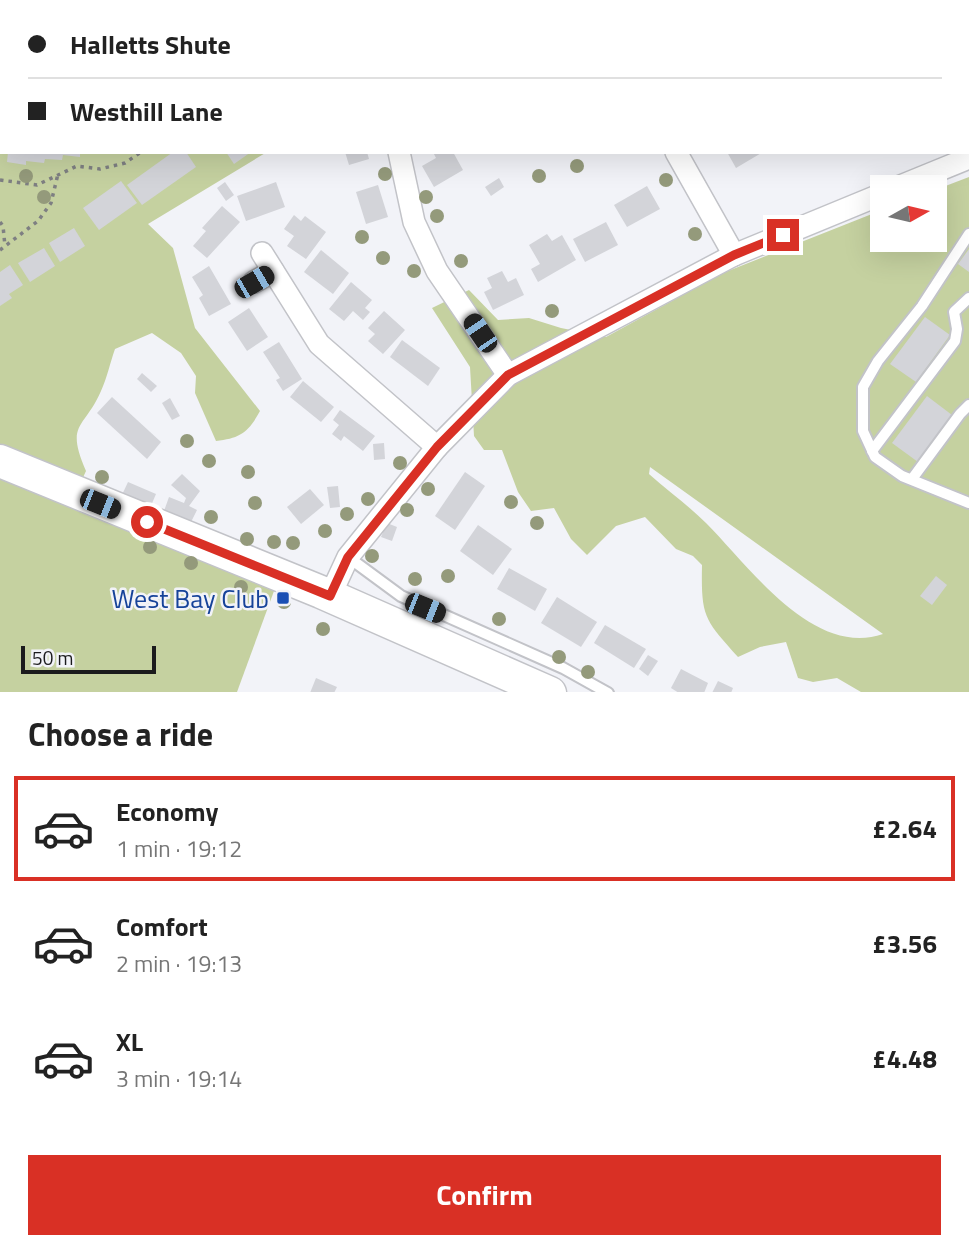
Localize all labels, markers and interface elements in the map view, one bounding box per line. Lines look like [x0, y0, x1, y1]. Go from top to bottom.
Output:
text: Halletts Shute [70, 25, 231, 64]
text: Westhill Lane [70, 92, 223, 131]
north arrow [870, 175, 947, 252]
map controls [870, 175, 947, 252]
route end [767, 219, 799, 251]
car [231, 262, 278, 302]
car [460, 310, 501, 356]
car [77, 486, 124, 522]
route start [131, 506, 163, 538]
place label: West Bay Club [112, 579, 269, 618]
marker: West Bay Club [275, 590, 291, 606]
car [402, 590, 449, 626]
scale bar [21, 643, 156, 675]
text: 50 m [32, 643, 73, 672]
text: Choose a ride [28, 710, 213, 758]
text: Economy [116, 792, 218, 831]
icon: car [32, 797, 95, 860]
text: £2.64 [872, 809, 937, 848]
text: 1 min · 19:12 [116, 831, 242, 866]
text: Comfort [116, 907, 208, 946]
icon: car [32, 912, 95, 975]
text: £3.56 [872, 924, 937, 963]
text: 2 min · 19:13 [116, 946, 242, 981]
text: XL [116, 1022, 143, 1061]
icon: car [32, 1027, 95, 1090]
text: £4.48 [872, 1039, 937, 1078]
text: 3 min · 19:14 [116, 1061, 242, 1096]
button: Confirm [28, 1155, 941, 1235]

